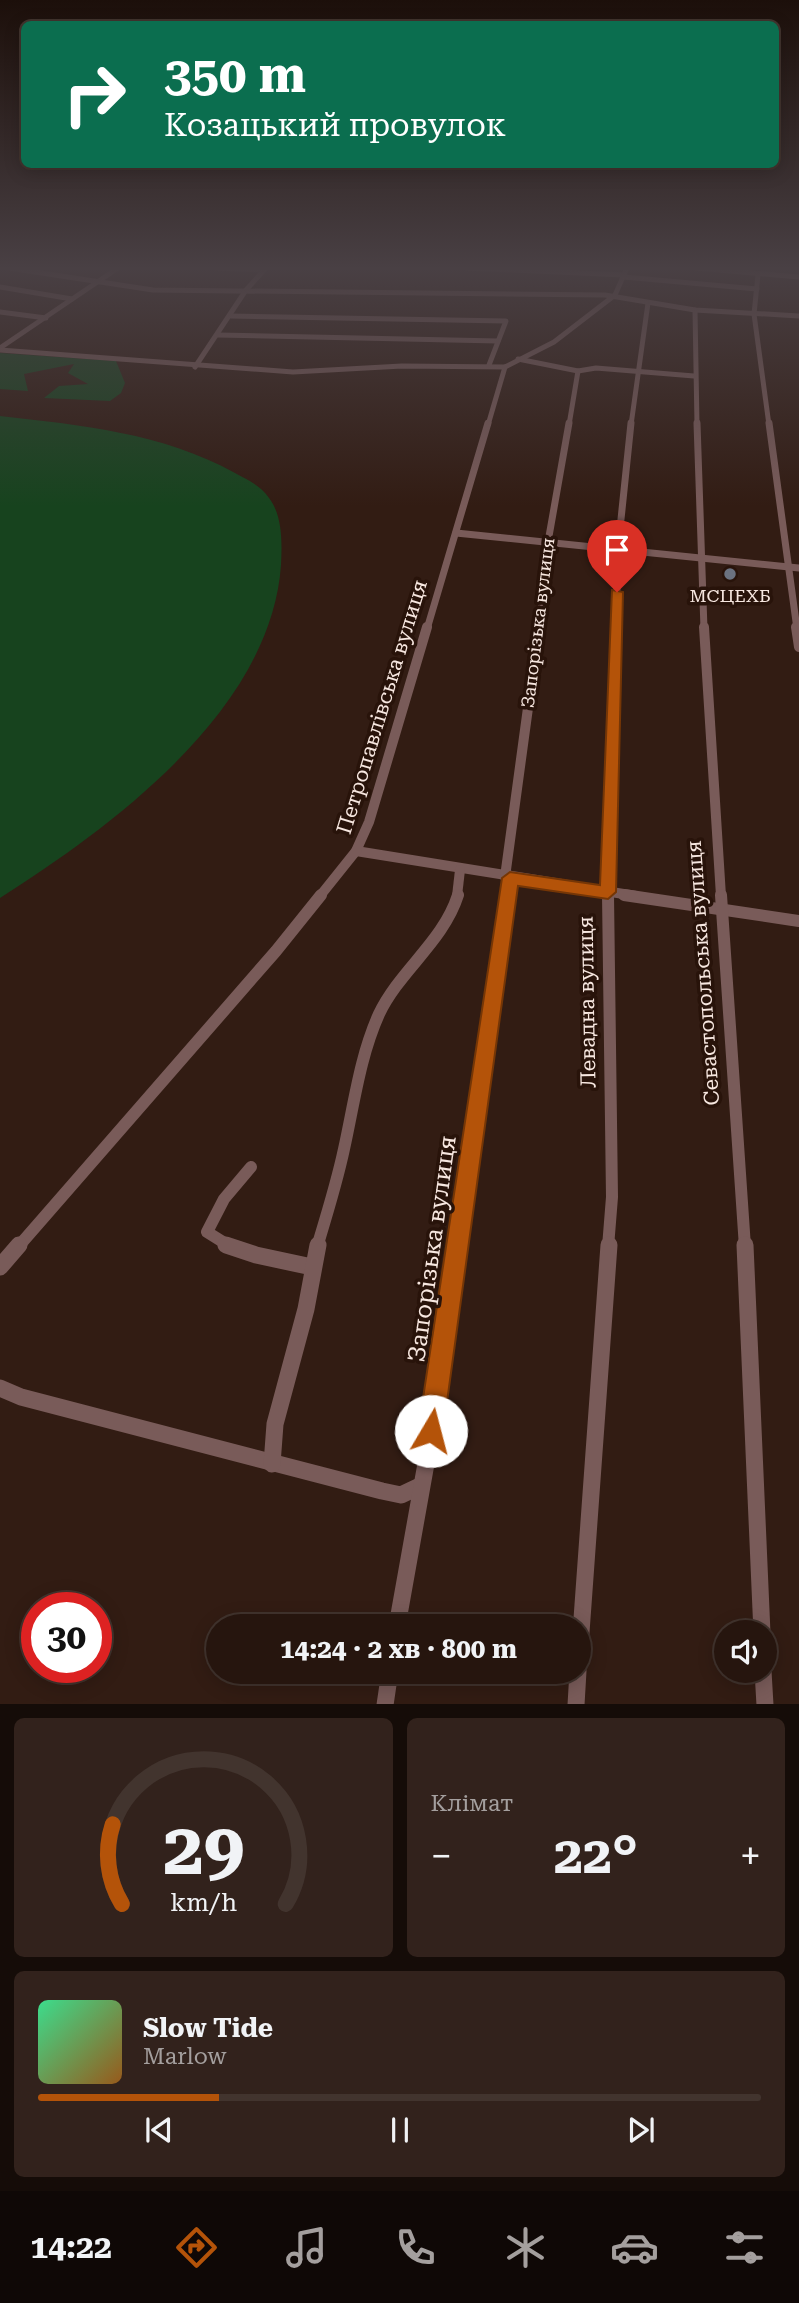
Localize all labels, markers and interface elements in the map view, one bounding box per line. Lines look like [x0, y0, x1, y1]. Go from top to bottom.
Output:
text: 350 m [164, 47, 306, 104]
icon: right [49, 49, 140, 140]
text: Козацький провулок [164, 106, 506, 144]
pin [587, 520, 647, 592]
icon: arrive [598, 531, 636, 569]
street label: Запорізька вулиця [517, 537, 558, 709]
marker: МСЦЕХБ [722, 566, 738, 582]
street label: Петропавлівська вулиця [332, 577, 432, 837]
place label: МСЦЕХБ [689, 585, 771, 606]
street label: Севастопольська вулиця [682, 840, 724, 1106]
street label: Левадна вулиця [574, 916, 600, 1088]
street label: Запорізька вулиця [402, 1134, 462, 1364]
position arrow [394, 1394, 468, 1468]
speed limit sign: 30 [21, 1592, 112, 1683]
map controls [714, 1620, 777, 1683]
button: sound [714, 1620, 777, 1683]
text: 14:24 · 2 хв · 800 m [280, 1634, 517, 1664]
text: Клімат [431, 1790, 513, 1817]
text: 29 [162, 1807, 244, 1892]
text: 22° [554, 1825, 638, 1886]
text: − [431, 1834, 452, 1878]
text: + [740, 1834, 761, 1878]
text: km/h [170, 1887, 237, 1916]
text: Slow Tide [143, 2013, 273, 2043]
text: Marlow [143, 2043, 226, 2070]
icon: previous [140, 2111, 178, 2149]
icon: pause [381, 2111, 419, 2149]
icon: next [622, 2111, 660, 2149]
icon: directions [172, 2223, 221, 2272]
icon: music [282, 2223, 331, 2272]
icon: phone [391, 2223, 440, 2272]
icon: climate [501, 2223, 550, 2272]
icon: car [610, 2223, 659, 2272]
icon: filters [720, 2223, 769, 2272]
text: 14:22 [30, 2228, 112, 2266]

